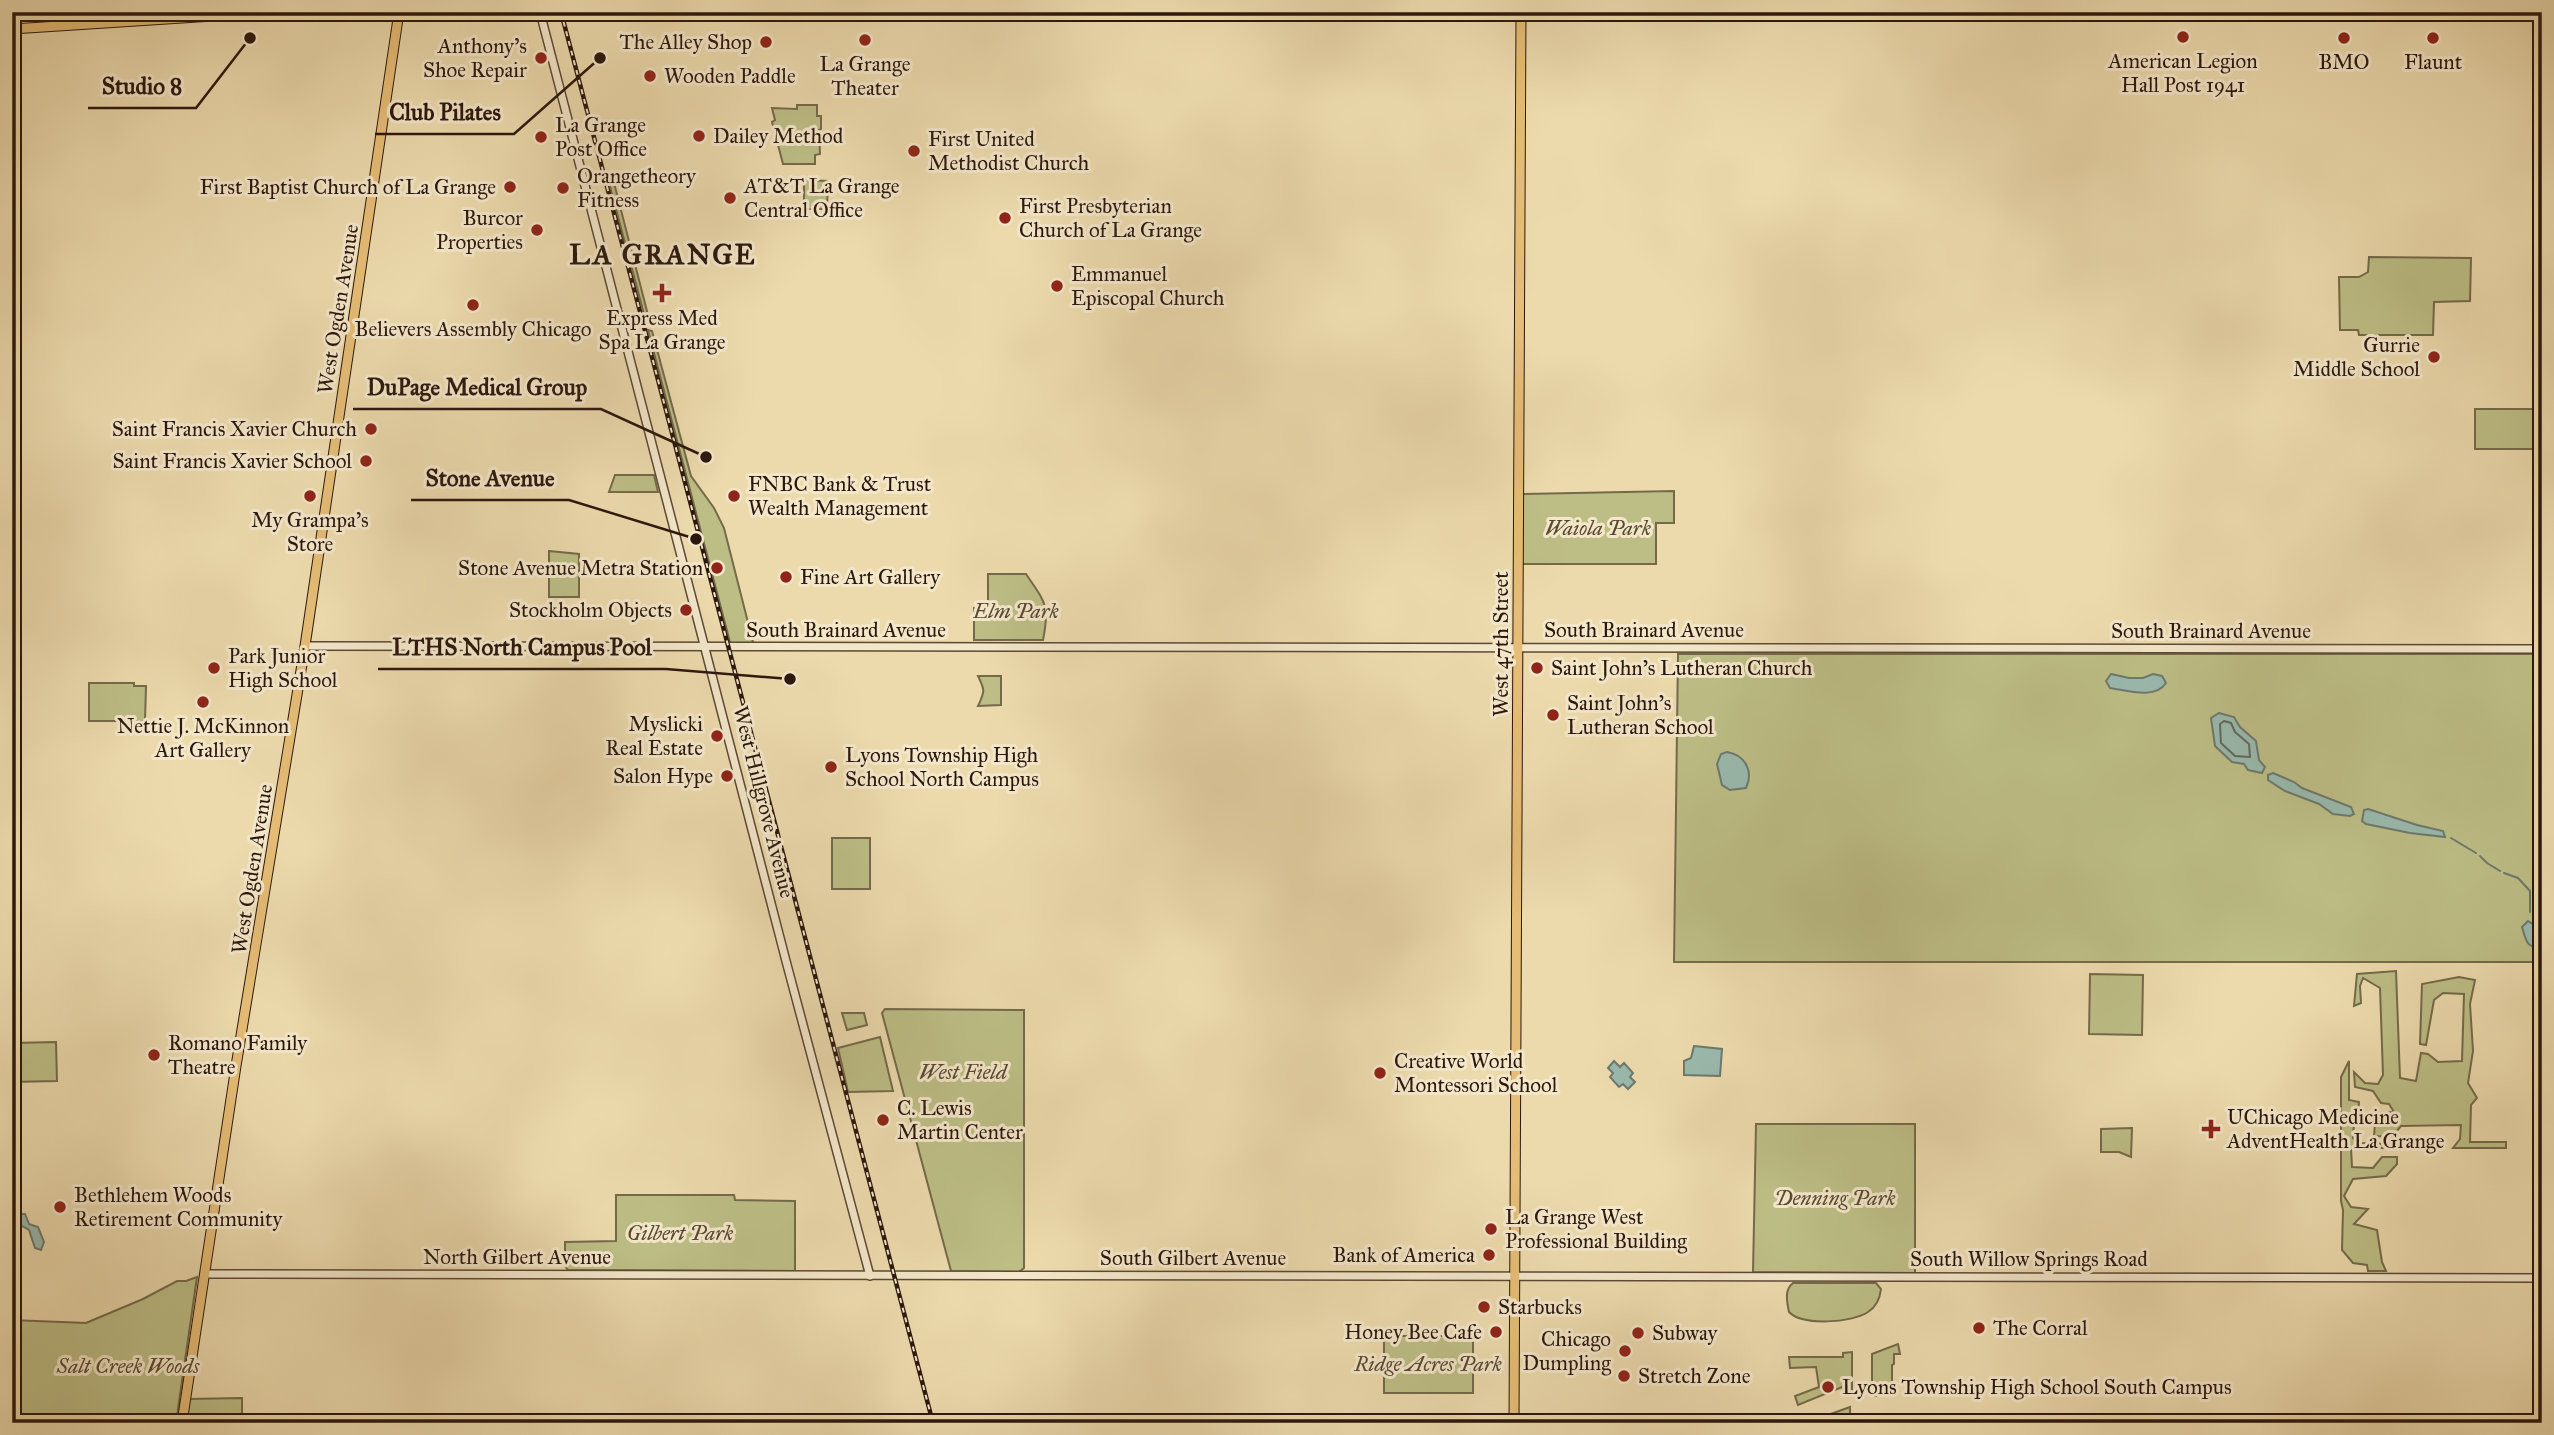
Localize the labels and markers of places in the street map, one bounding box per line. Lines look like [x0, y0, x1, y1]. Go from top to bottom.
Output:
place label: The Alley Shop [619, 29, 752, 55]
marker: American Legion Hall Post 1941 [2175, 29, 2191, 45]
marker: BMO [2336, 30, 2352, 46]
marker: Flaunt [2425, 30, 2441, 46]
marker: La Grange Theater [857, 32, 873, 48]
place label: Anthony's Shoe Repair [423, 33, 527, 83]
marker: The Alley Shop [758, 34, 774, 50]
place label: American Legion Hall Post 1941 [2107, 48, 2258, 98]
place label: BMO [2318, 49, 2370, 75]
place label: Flaunt [2404, 49, 2463, 75]
marker: Anthony's Shoe Repair [533, 50, 549, 66]
place label: La Grange Theater [820, 51, 911, 101]
place label: Wooden Paddle [664, 63, 796, 89]
callout: Studio 8 [88, 64, 196, 108]
marker: Wooden Paddle [642, 68, 658, 84]
callout: Club Pilates [375, 90, 514, 134]
place label: La Grange Post Office [555, 112, 647, 162]
place label: Dailey Method [713, 123, 844, 149]
place label: First United Methodist Church [928, 126, 1090, 176]
marker: Dailey Method [691, 128, 707, 144]
marker: La Grange Post Office [533, 129, 549, 145]
marker: First United Methodist Church [906, 143, 922, 159]
place label: Orangetheory Fitness [577, 163, 697, 213]
place label: AT&T La Grange Central Office [743, 173, 900, 223]
place label: First Baptist Church of La Grange [200, 174, 496, 200]
marker: First Baptist Church of La Grange [502, 179, 518, 195]
marker: Orangetheory Fitness [555, 180, 571, 196]
marker: AT&T La Grange Central Office [722, 190, 738, 206]
place label: First Presbyterian Church of La Grange [1019, 193, 1202, 243]
place label: Burcor Properties [436, 205, 523, 255]
marker: First Presbyterian Church of La Grange [997, 210, 1013, 226]
marker: Burcor Properties [529, 222, 545, 238]
place label: Emmanuel Episcopal Church [1071, 261, 1225, 311]
marker: Emmanuel Episcopal Church [1049, 278, 1065, 294]
marker: Express Med Spa La Grange [652, 283, 672, 303]
marker: Believers Assembly Chicago [465, 297, 481, 313]
place label: Express Med Spa La Grange [599, 305, 726, 355]
place label: Believers Assembly Chicago [355, 316, 592, 342]
place label: Gurrie Middle School [2293, 332, 2420, 382]
marker: Gurrie Middle School [2426, 349, 2442, 365]
callout: DuPage Medical Group [353, 365, 601, 409]
place label: Saint Francis Xavier Church [112, 416, 357, 442]
marker: Saint Francis Xavier Church [363, 421, 379, 437]
place label: Saint Francis Xavier School [113, 448, 352, 474]
marker: Saint Francis Xavier School [358, 453, 374, 469]
callout: Stone Avenue [411, 456, 569, 500]
place label: FNBC Bank & Trust Wealth Management [748, 471, 932, 521]
marker: My Grampa's Store [302, 488, 318, 504]
marker: FNBC Bank & Trust Wealth Management [726, 488, 742, 504]
place label: My Grampa's Store [251, 507, 369, 557]
place label: Stone Avenue Metra Station [458, 555, 703, 581]
marker: Stone Avenue Metra Station [709, 560, 725, 576]
place label: Fine Art Gallery [800, 564, 941, 590]
marker: Fine Art Gallery [778, 569, 794, 585]
place label: Stockholm Objects [509, 597, 672, 623]
marker: Stockholm Objects [678, 602, 694, 618]
callout: LTHS North Campus Pool [378, 625, 666, 669]
place label: Park Junior High School [228, 643, 338, 693]
place label: Saint John's Lutheran Church [1551, 655, 1813, 681]
marker: Park Junior High School [206, 660, 222, 676]
marker: Saint John's Lutheran Church [1529, 660, 1545, 676]
place label: Saint John's Lutheran School [1567, 690, 1714, 740]
marker: Nettie J. McKinnon Art Gallery [195, 694, 211, 710]
marker: Saint John's Lutheran School [1545, 707, 1561, 723]
place label: Myslicki Real Estate [605, 711, 703, 761]
place label: Nettie J. McKinnon Art Gallery [117, 713, 289, 763]
marker: Myslicki Real Estate [709, 728, 725, 744]
place label: Lyons Township High School North Campus [845, 742, 1039, 792]
marker: Lyons Township High School North Campus [823, 759, 839, 775]
place label: Salon Hype [613, 763, 713, 789]
marker: Salon Hype [719, 768, 735, 784]
place label: Romano Family Theatre [168, 1030, 308, 1080]
marker: Romano Family Theatre [146, 1047, 162, 1063]
place label: Creative World Montessori School [1394, 1048, 1558, 1098]
marker: Creative World Montessori School [1372, 1065, 1388, 1081]
place label: C. Lewis Martin Center [897, 1095, 1023, 1145]
place label: UChicago Medicine AdventHealth La Grange [2226, 1104, 2445, 1154]
marker: C. Lewis Martin Center [875, 1112, 891, 1128]
marker: UChicago Medicine AdventHealth La Grange [2201, 1119, 2221, 1139]
place label: Bethlehem Woods Retirement Community [74, 1182, 283, 1232]
marker: Bethlehem Woods Retirement Community [52, 1199, 68, 1215]
place label: La Grange West Professional Building [1505, 1204, 1687, 1254]
marker: La Grange West Professional Building [1483, 1221, 1499, 1237]
place label: Bank of America [1333, 1242, 1475, 1268]
marker: Bank of America [1481, 1247, 1497, 1263]
place label: Starbucks [1498, 1294, 1582, 1320]
marker: Starbucks [1476, 1299, 1492, 1315]
place label: The Corral [1993, 1315, 2088, 1341]
place label: Honey Bee Cafe [1344, 1319, 1482, 1345]
place label: Subway [1652, 1320, 1719, 1346]
marker: The Corral [1971, 1320, 1987, 1336]
marker: Honey Bee Cafe [1488, 1324, 1504, 1340]
marker: Subway [1630, 1325, 1646, 1341]
place label: Chicago Dumpling [1523, 1326, 1611, 1376]
marker: Chicago Dumpling [1617, 1343, 1633, 1359]
place label: Stretch Zone [1638, 1363, 1751, 1389]
marker: Stretch Zone [1616, 1368, 1632, 1384]
place label: Lyons Township High School South Campus [1842, 1374, 2232, 1400]
marker: Lyons Township High School South Campus [1820, 1379, 1836, 1395]

